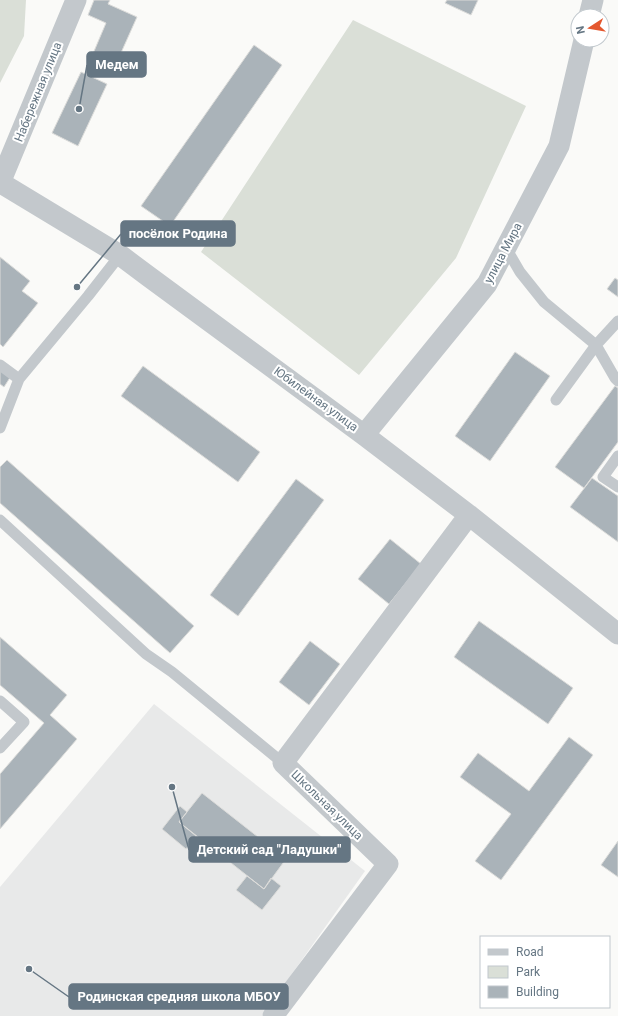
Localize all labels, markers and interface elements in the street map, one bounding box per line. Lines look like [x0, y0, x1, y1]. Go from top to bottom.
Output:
north arrow [570, 8, 610, 48]
text: N [573, 25, 588, 35]
street label: Набережная улица [12, 40, 64, 144]
callout: Медем [87, 52, 146, 77]
text: Медем [95, 57, 139, 72]
street label: улица Мира [481, 220, 525, 286]
callout: посёлок Родина [121, 221, 235, 246]
text: посёлок Родина [129, 226, 227, 241]
street label: Юбилейная улица [271, 364, 361, 434]
street label: Школьная улица [288, 767, 366, 843]
callout: Детский сад "Ладушки" [189, 837, 350, 862]
text: Детский сад "Ладушки" [197, 842, 341, 857]
legend [480, 936, 610, 1008]
text: Road [516, 945, 544, 959]
text: Park [516, 965, 541, 979]
callout: Родинская средняя школа МБОУ [69, 984, 288, 1009]
text: Building [516, 985, 559, 999]
text: Родинская средняя школа МБОУ [77, 989, 281, 1004]

